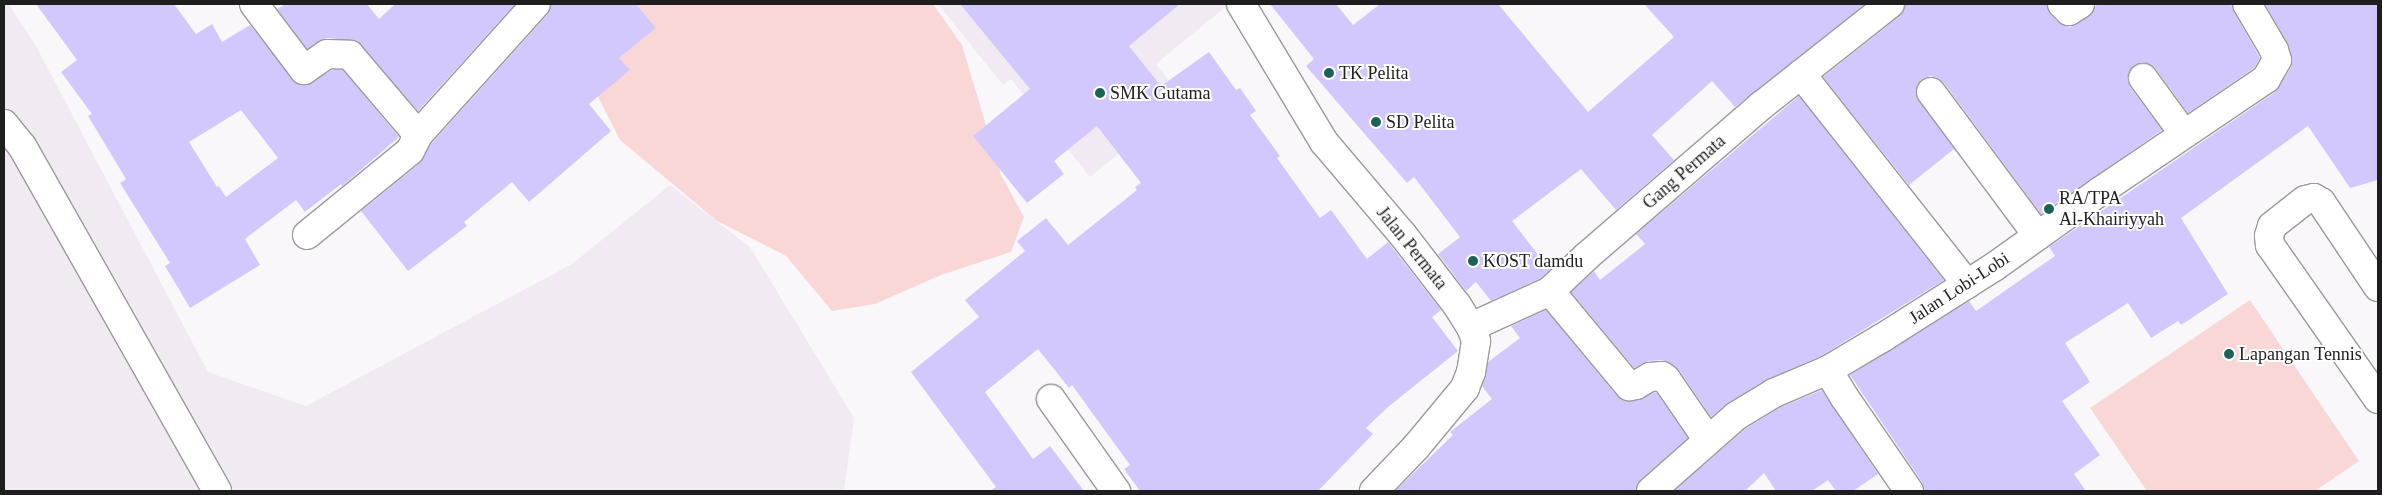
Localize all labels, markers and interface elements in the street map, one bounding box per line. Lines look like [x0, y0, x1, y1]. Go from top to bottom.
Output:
place label: TK Pelita [1339, 62, 1408, 84]
marker: TK Pelita [1323, 67, 1335, 79]
place label: SMK Gutama [1110, 82, 1210, 104]
marker: SMK Gutama [1094, 87, 1106, 99]
place label: SD Pelita [1386, 111, 1455, 133]
marker: SD Pelita [1370, 116, 1382, 128]
street label: Gang Permata [1638, 130, 1730, 214]
place label: RA/TPA Al-Khairiyyah [2059, 188, 2164, 230]
street label: Jalan Permata [1372, 202, 1452, 294]
marker: RA/TPA Al-Khairiyyah [2043, 203, 2055, 215]
street label: Jalan Lobi-Lobi [1905, 247, 2013, 329]
place label: KOST damdu [1483, 250, 1583, 272]
marker: KOST damdu [1467, 255, 1479, 267]
place label: Lapangan Tennis [2239, 343, 2362, 365]
marker: Lapangan Tennis [2223, 348, 2235, 360]

